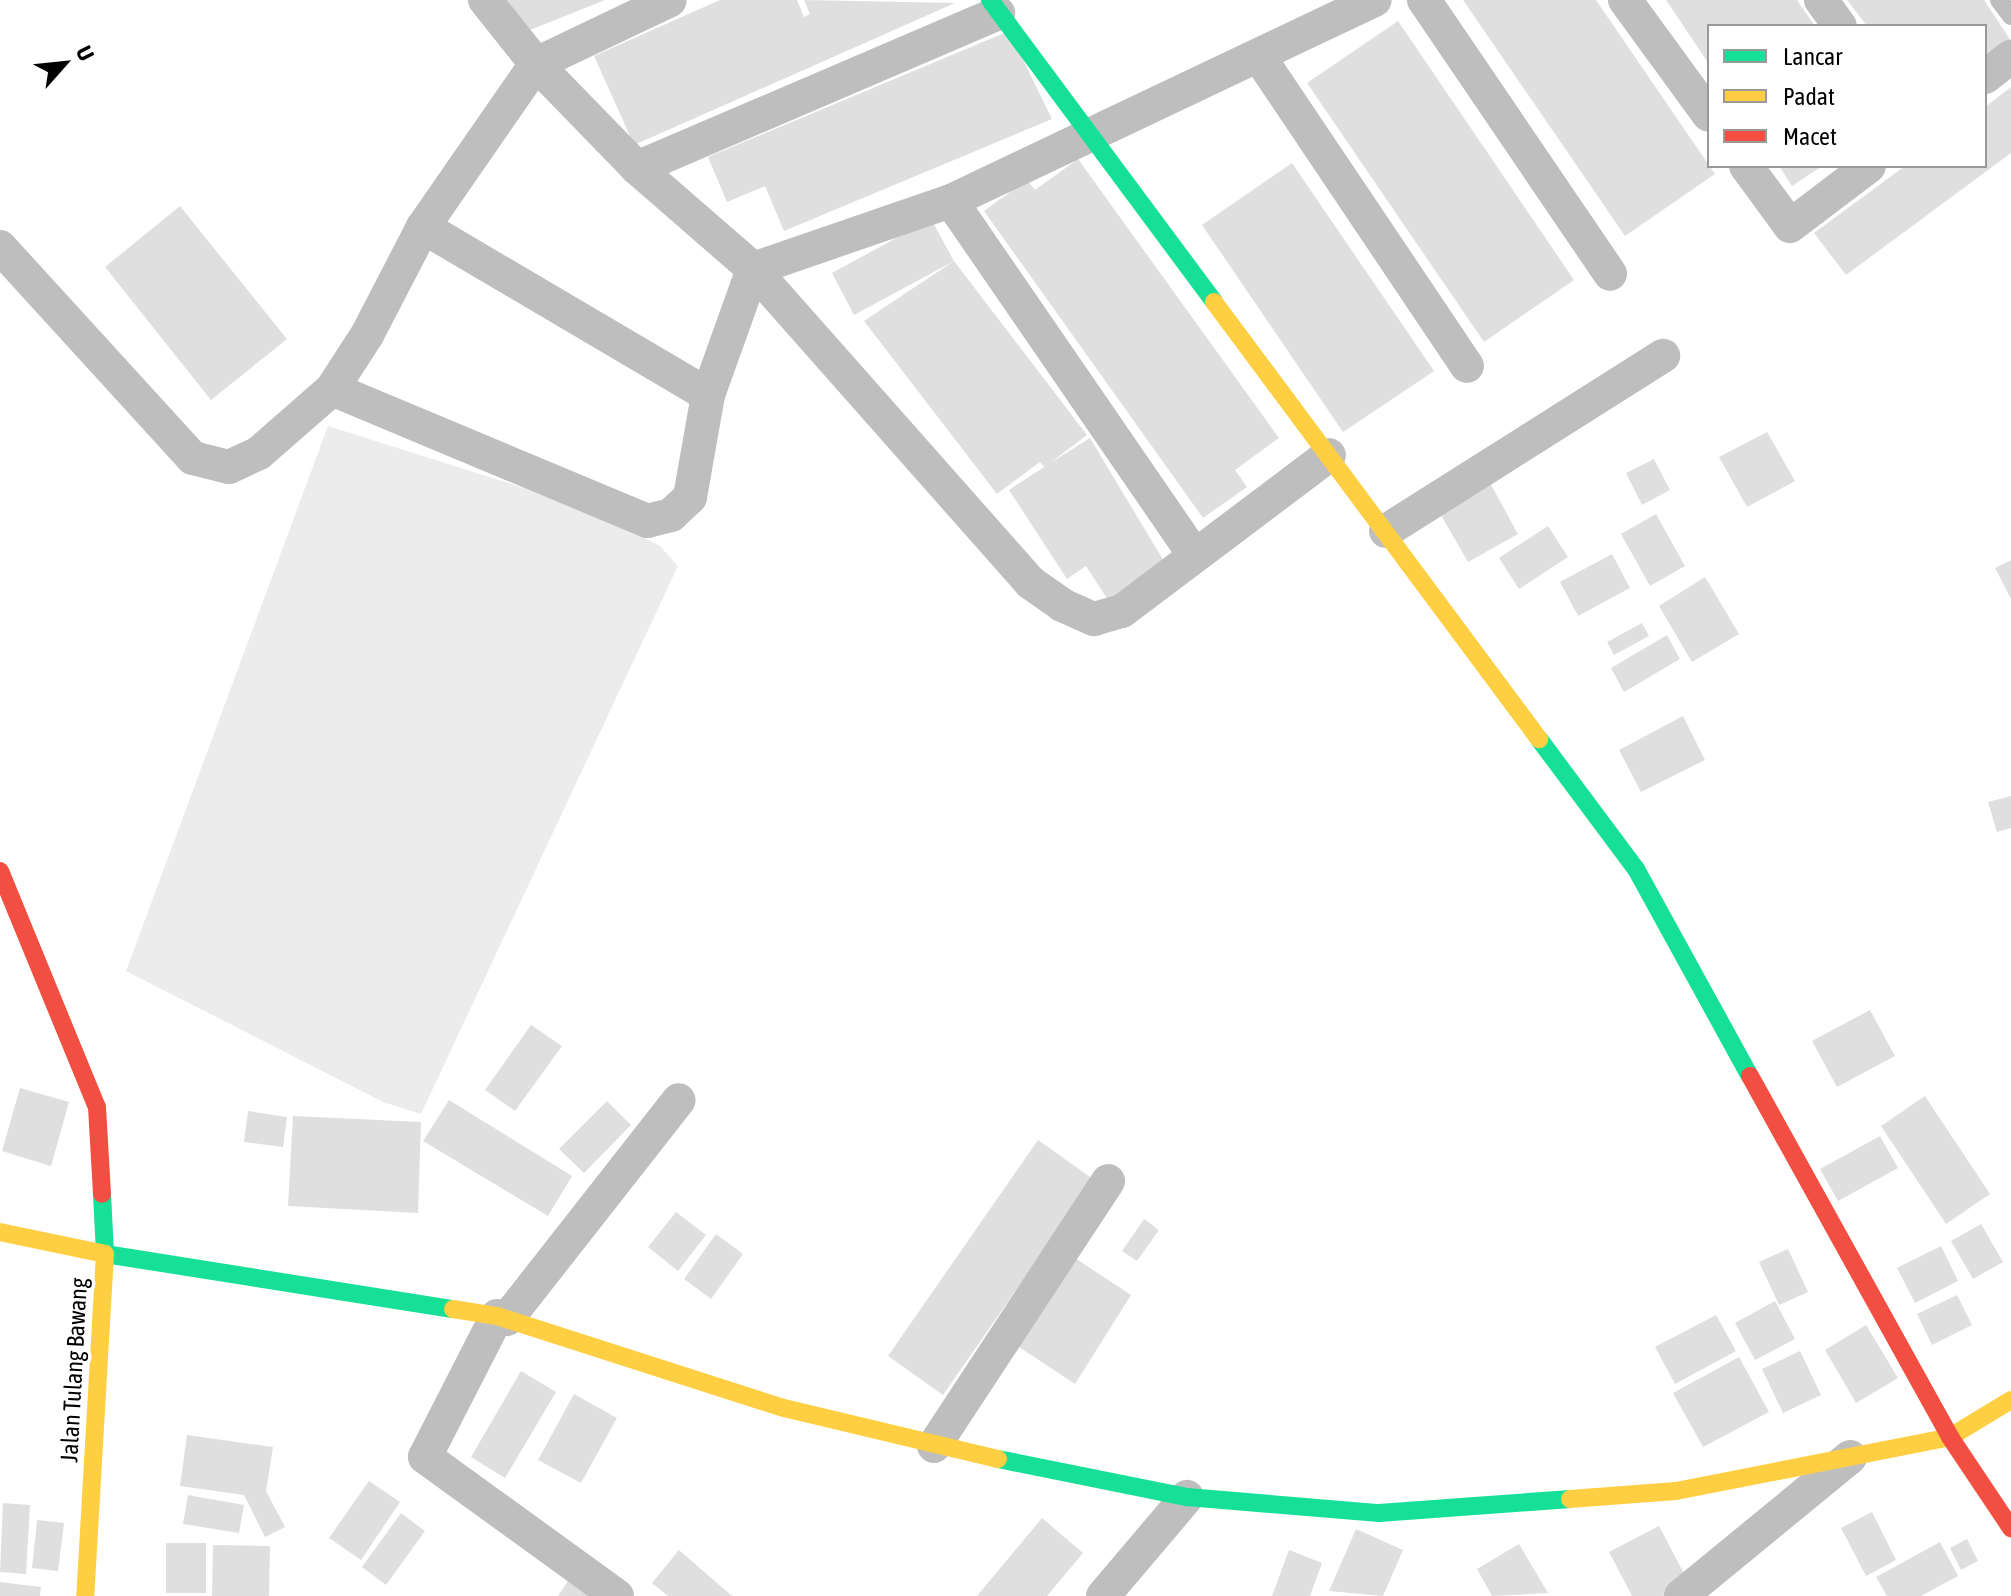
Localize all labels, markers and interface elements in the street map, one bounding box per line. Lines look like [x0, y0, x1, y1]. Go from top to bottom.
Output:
north arrow [24, 24, 104, 104]
legend [1707, 24, 1987, 168]
text: U [71, 41, 100, 65]
text: Lancar [1783, 43, 1842, 70]
text: Padat [1783, 83, 1835, 110]
text: Macet [1783, 123, 1837, 150]
street label: Jalan Tulang Bawang [55, 1277, 93, 1463]

